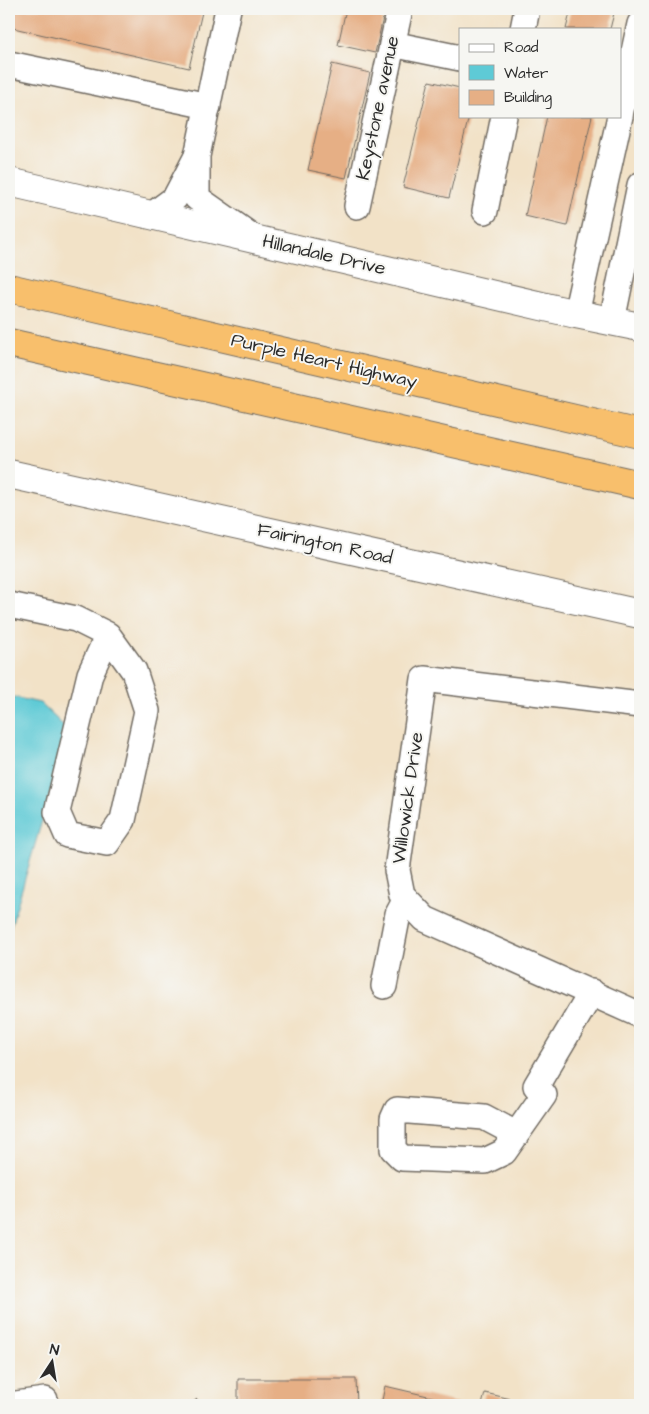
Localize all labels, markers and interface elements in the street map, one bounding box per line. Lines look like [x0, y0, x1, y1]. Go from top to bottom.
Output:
legend [459, 28, 622, 118]
street label: Keystone avenue [350, 33, 407, 183]
text: Road [504, 37, 539, 58]
text: Water [504, 63, 548, 84]
text: Building [504, 87, 552, 109]
street label: Hillandale Drive [260, 228, 388, 282]
street label: Purple Heart Highway [228, 326, 420, 397]
street label: Fairington Road [255, 517, 395, 573]
street label: Willowick Drive [385, 730, 431, 866]
north arrow [28, 1336, 78, 1386]
text: N [48, 1340, 61, 1361]

